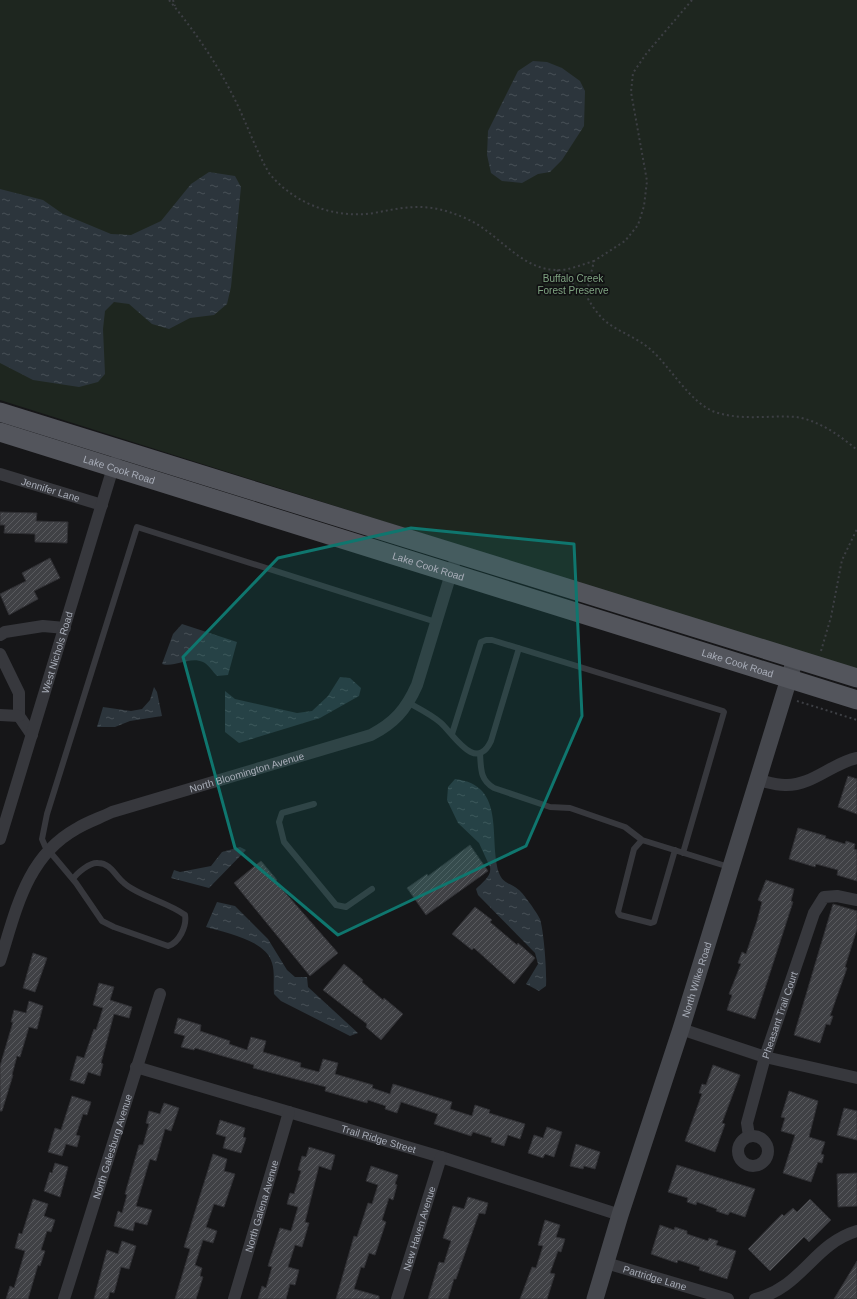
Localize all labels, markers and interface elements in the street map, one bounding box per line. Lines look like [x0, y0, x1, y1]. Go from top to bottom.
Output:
park label: Buffalo Creek Forest Preserve [537, 273, 609, 296]
street label: Lake Cook Road [82, 453, 156, 486]
street label: Jennifer Lane [20, 476, 82, 504]
street label: Lake Cook Road [391, 550, 466, 583]
street label: West Nichols Road [40, 610, 75, 695]
street label: Lake Cook Road [700, 647, 775, 680]
street label: North Bloomington Avenue [188, 750, 306, 795]
street label: North Wilke Road [680, 941, 713, 1019]
street label: Pheasant Trail Court [760, 970, 800, 1060]
street label: North Galesburg Avenue [91, 1092, 134, 1200]
street label: Trail Ridge Street [340, 1123, 417, 1155]
street label: North Galena Avenue [243, 1158, 281, 1253]
street label: New Haven Avenue [401, 1185, 438, 1272]
street label: Partridge Lane [622, 1263, 688, 1293]

